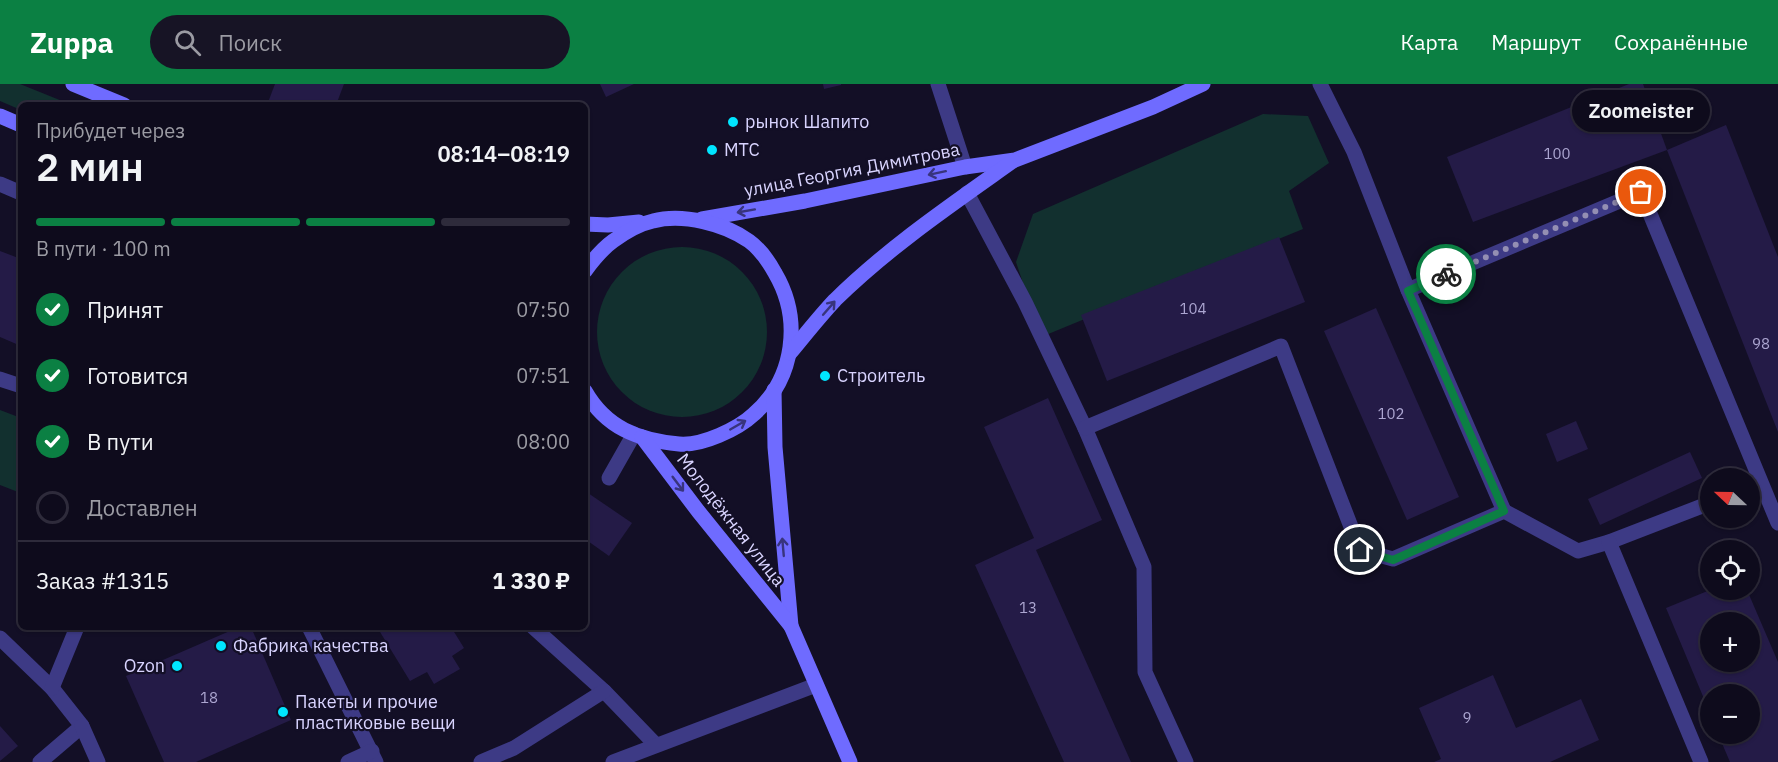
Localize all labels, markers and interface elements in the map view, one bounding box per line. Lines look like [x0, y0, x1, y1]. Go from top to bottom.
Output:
search box [150, 15, 570, 69]
text: Zuppa [30, 24, 114, 61]
icon: search [171, 26, 204, 59]
text: Поиск [219, 28, 282, 57]
text: Карта [1400, 28, 1458, 56]
text: Маршрут [1491, 28, 1581, 56]
text: Сохранённые [1614, 28, 1748, 56]
callout: Zoomeister [1572, 90, 1710, 132]
text: Zoomeister [1588, 97, 1694, 124]
place label: рынок Шапито [745, 110, 869, 133]
marker: рынок Шапито [726, 115, 740, 129]
text: Прибудет через [36, 117, 185, 144]
street label: улица Георгия Димитрова [742, 137, 962, 202]
place label: МТС [724, 138, 760, 161]
text: 08:14–08:19 [437, 139, 570, 168]
text: 2 мин [36, 141, 144, 192]
marker: МТС [705, 143, 719, 157]
house number: 100 [1543, 144, 1571, 163]
pin [1615, 166, 1666, 217]
one-way arrow [928, 168, 947, 180]
icon: bag [1624, 175, 1657, 208]
one-way arrow [736, 206, 756, 217]
text: В пути · 100 m [36, 235, 171, 262]
courier [1416, 244, 1476, 304]
icon: bike [1430, 258, 1463, 291]
icon: check [36, 293, 69, 326]
text: Принят [87, 295, 163, 324]
text: 07:50 [516, 296, 570, 323]
house number: 104 [1179, 299, 1207, 318]
one-way arrow [821, 301, 835, 317]
house number: 98 [1752, 334, 1770, 353]
icon: check [36, 359, 69, 392]
text: Готовится [87, 361, 188, 390]
text: 07:51 [516, 362, 570, 389]
place label: Строитель [837, 364, 925, 387]
marker: Строитель [818, 369, 832, 383]
house number: 102 [1377, 404, 1405, 423]
one-way arrow [730, 419, 747, 431]
icon: check [36, 425, 69, 458]
text: В пути [87, 427, 154, 456]
text: 08:00 [516, 428, 570, 455]
street label: Молодёжная улица [672, 448, 791, 591]
north arrow [1700, 468, 1760, 528]
map controls [1700, 468, 1760, 744]
one-way arrow [671, 476, 684, 492]
text: Доставлен [87, 493, 198, 522]
pin [1334, 524, 1385, 575]
icon: home [1343, 533, 1376, 566]
one-way arrow [777, 537, 788, 557]
button: locate [1700, 540, 1760, 600]
text: Заказ #1315 [36, 566, 169, 595]
text: 1 330 ₽ [492, 566, 570, 595]
house number: 13 [1019, 598, 1037, 617]
button: + [1700, 612, 1760, 672]
place label: Фабрика качества [233, 634, 389, 657]
marker: Фабрика качества [214, 639, 228, 653]
place label: Ozon [124, 654, 165, 677]
marker: Ozon [170, 659, 184, 673]
button: − [1700, 684, 1760, 744]
house number: 18 [200, 688, 218, 707]
place label: Пакеты и прочие пластиковые вещи [295, 690, 456, 734]
marker: Пакеты и прочие пластиковые вещи [276, 705, 290, 719]
house number: 9 [1462, 708, 1472, 727]

